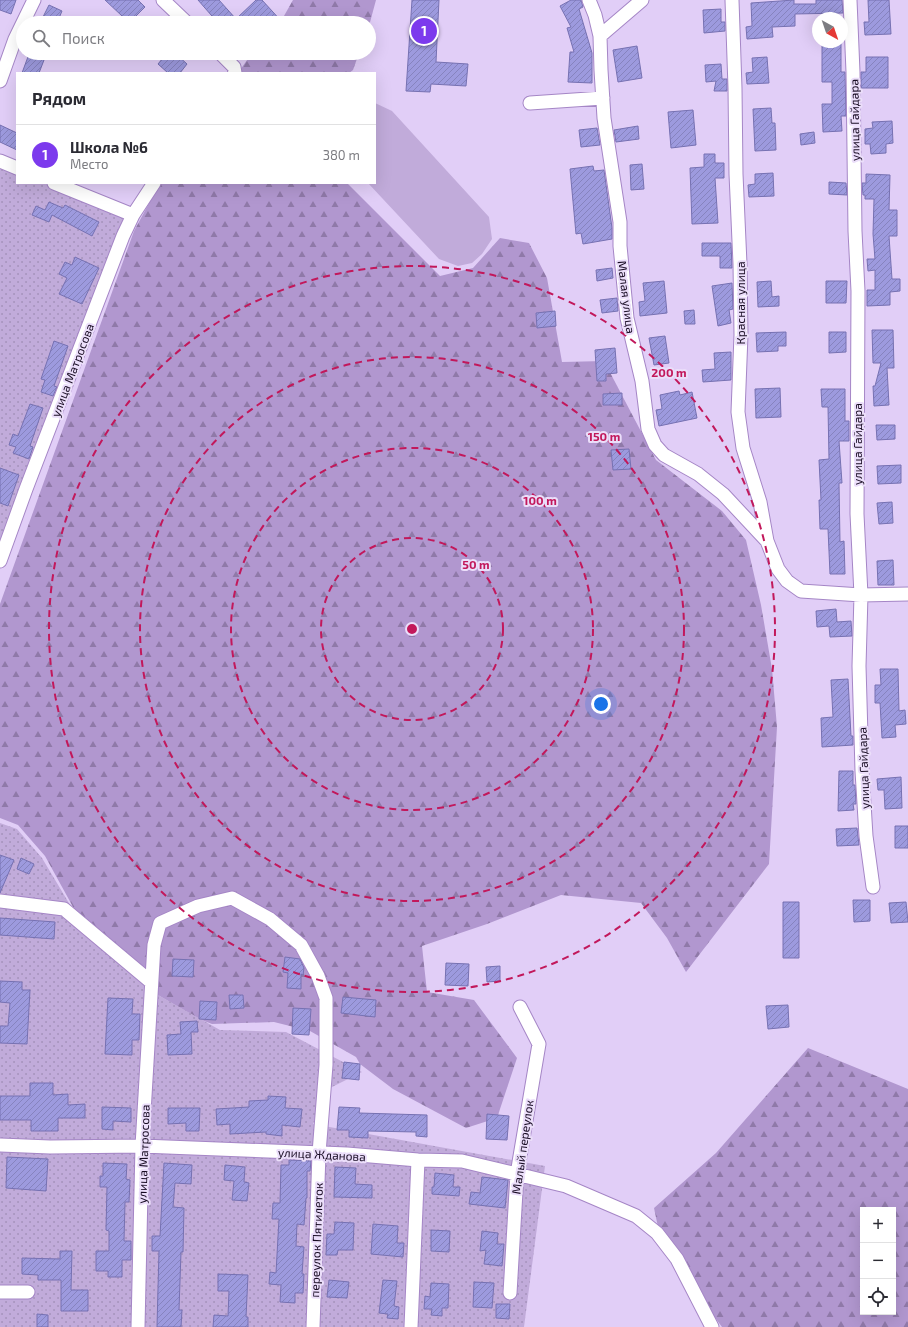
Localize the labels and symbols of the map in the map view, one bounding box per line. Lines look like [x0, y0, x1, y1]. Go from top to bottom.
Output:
north arrow [812, 12, 848, 48]
pin: 1 [411, 16, 437, 46]
street label: улица Гайдара [846, 79, 863, 161]
street label: Малая улица [615, 260, 638, 334]
street label: Красная улица [733, 261, 748, 345]
street label: улица Матросова [48, 321, 97, 419]
text: 200 m [651, 365, 687, 379]
street label: улица Гайдара [850, 403, 865, 485]
text: 150 m [588, 429, 620, 443]
text: 100 m [523, 493, 557, 507]
text: 50 m [462, 557, 490, 571]
centre of rings [405, 622, 419, 636]
your location [591, 694, 611, 714]
street label: улица Гайдара [855, 727, 872, 809]
street label: Малый переулок [508, 1098, 537, 1195]
street label: улица Матросова [134, 1104, 153, 1204]
street label: улица Жданова [278, 1145, 366, 1164]
street label: переулок Пятилеток [307, 1182, 326, 1298]

